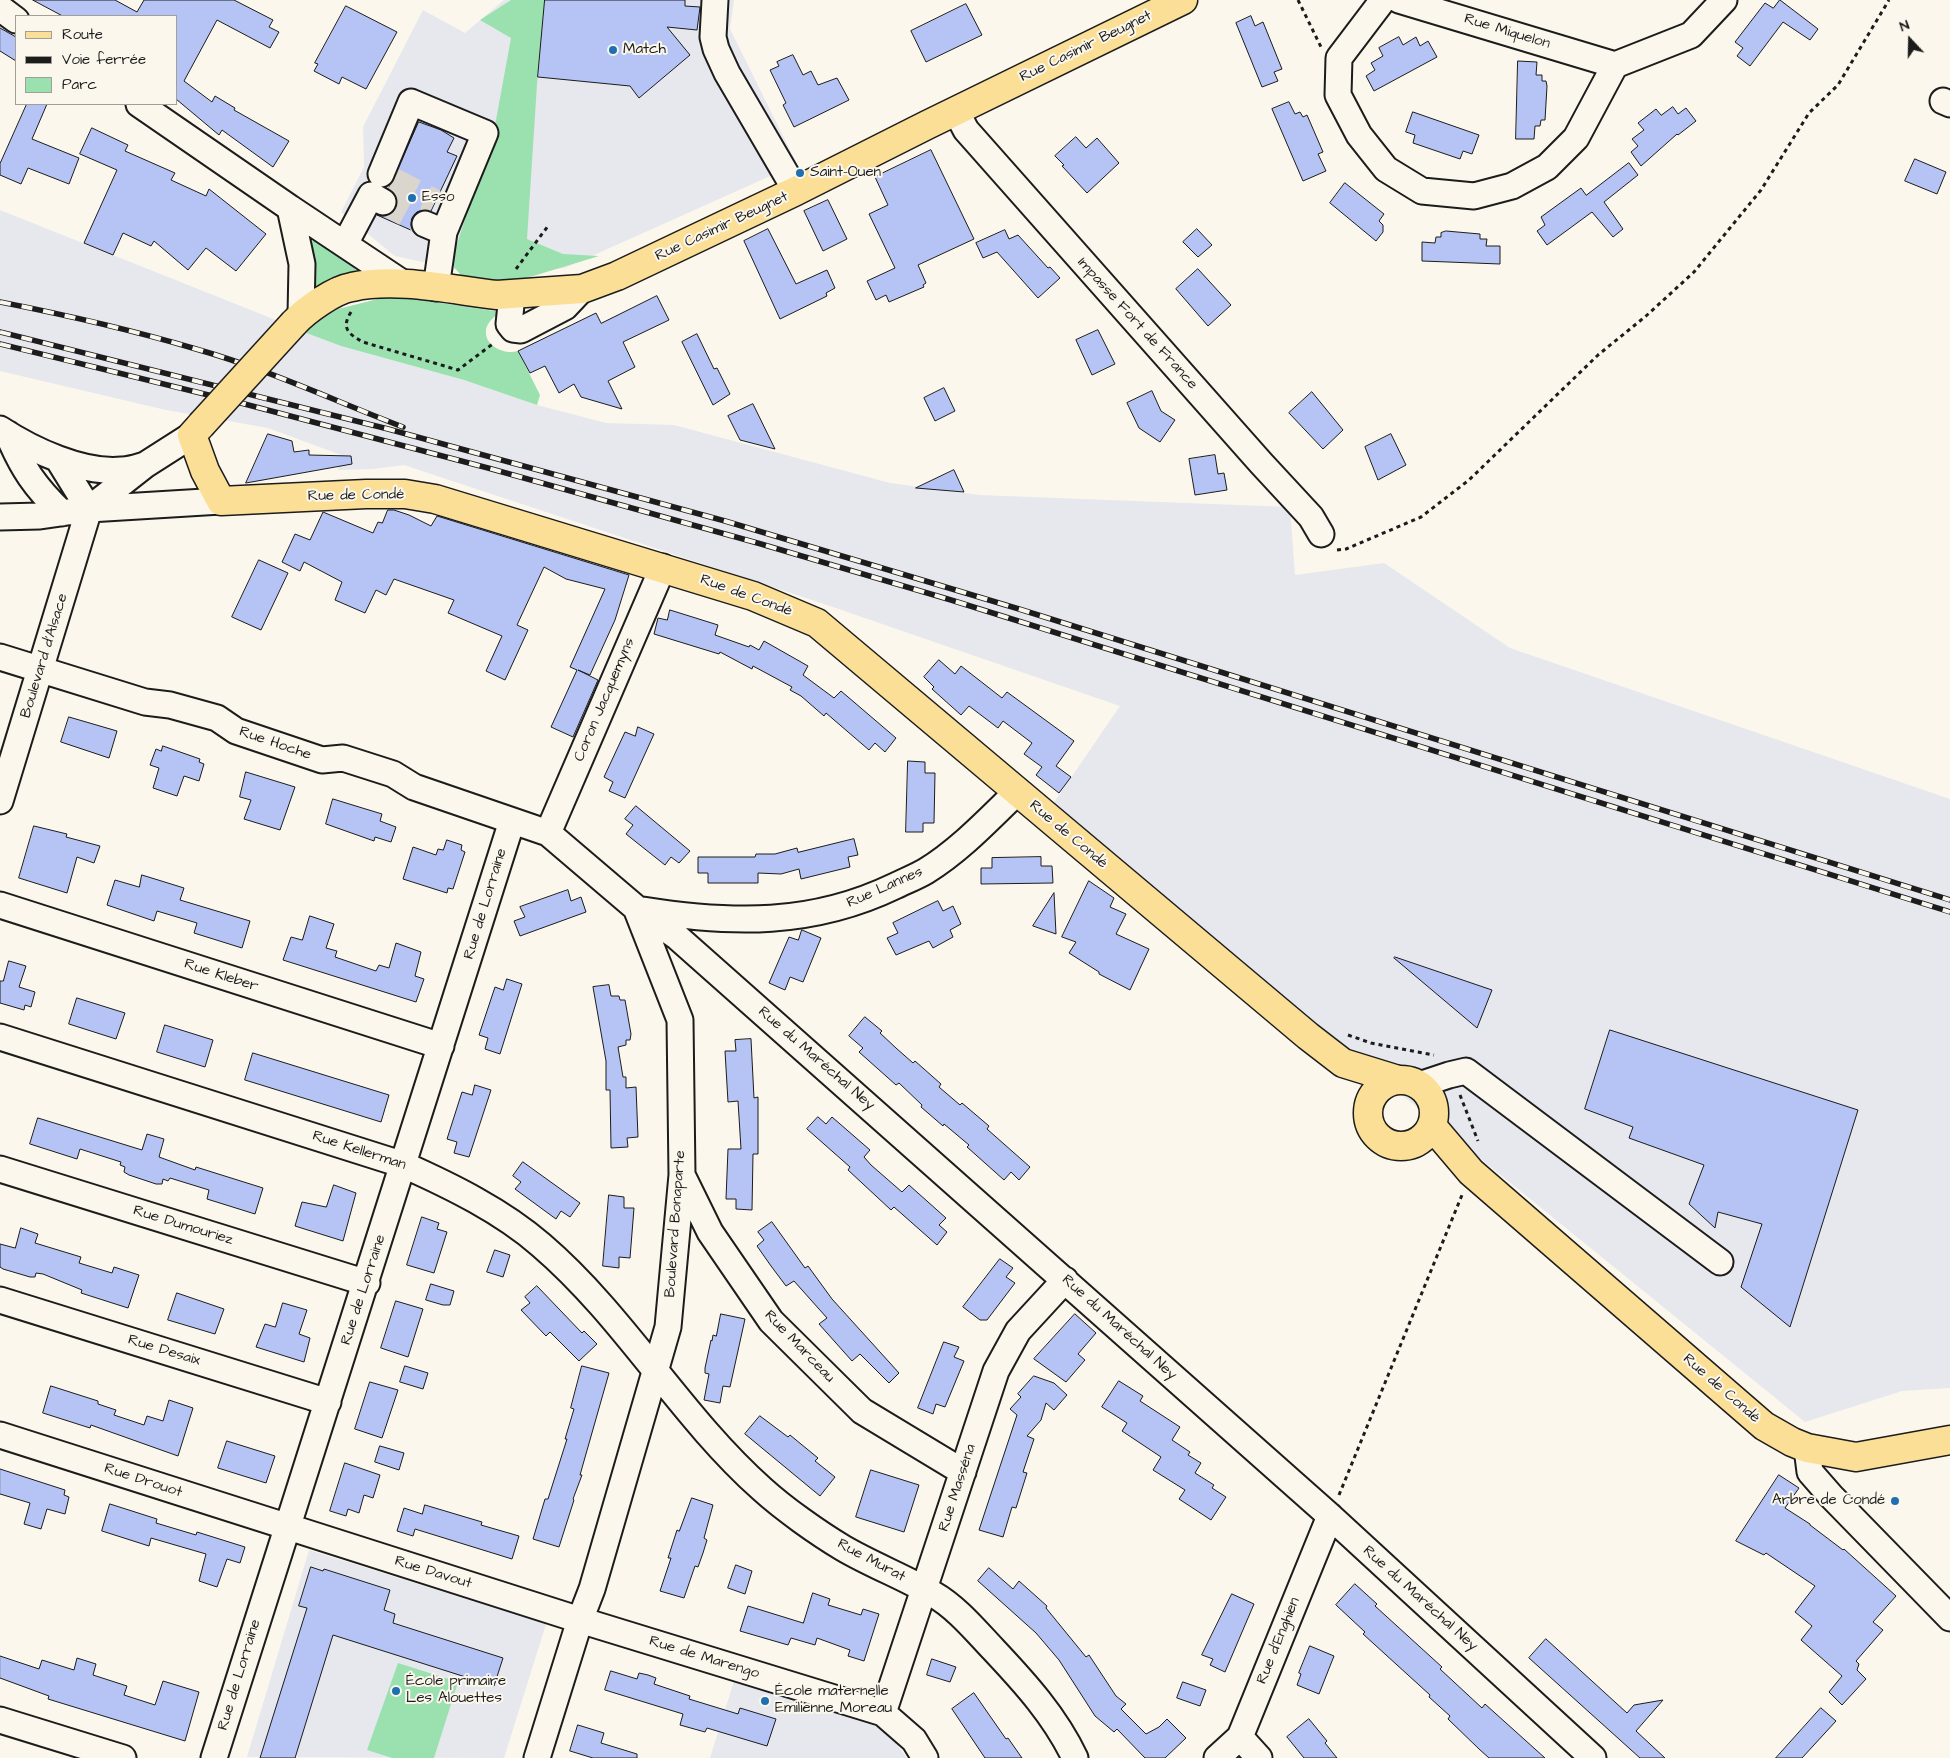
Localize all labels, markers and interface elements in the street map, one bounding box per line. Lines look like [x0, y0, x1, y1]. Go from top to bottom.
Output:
street label: Rue Casimir Beugnet [1017, 7, 1155, 87]
street label: Rue Miquelon [1462, 10, 1552, 54]
legend [15, 15, 178, 105]
north arrow [1885, 15, 1935, 65]
text: N [1897, 15, 1912, 37]
text: Route [62, 24, 103, 45]
place label: Match [623, 41, 666, 59]
marker: Match [607, 44, 619, 56]
text: Voie ferrée [62, 49, 146, 70]
text: Parc [62, 74, 97, 95]
place label: Saint-Ouen [810, 164, 881, 182]
marker: Saint-Ouen [794, 167, 806, 179]
street label: Rue Casimir Beugnet [653, 188, 791, 266]
place label: Esso [422, 189, 454, 207]
marker: Esso [406, 192, 418, 204]
street label: Impasse Fort de France [1073, 254, 1201, 394]
street label: Rue de Condé [308, 486, 404, 506]
street label: Rue de Condé [698, 571, 794, 621]
street label: Boulevard d'Alsace [17, 591, 73, 721]
street label: Coron Jacquemyns [571, 635, 639, 765]
street label: Rue Hoche [237, 723, 313, 765]
street label: Rue de Condé [1025, 797, 1111, 873]
street label: Rue de Lorraine [461, 846, 511, 962]
street label: Rue Lannes [844, 863, 926, 913]
street label: Rue Kleber [182, 956, 260, 996]
street label: Rue du Maréchal Ney [754, 1003, 878, 1115]
street label: Rue Kellerman [310, 1127, 408, 1175]
street label: Boulevard Bonaparte [662, 1150, 690, 1298]
street label: Rue Dumouriez [131, 1202, 235, 1250]
street label: Rue de Lorraine [338, 1232, 390, 1348]
street label: Rue du Maréchal Ney [1058, 1272, 1180, 1384]
street label: Rue Marceau [760, 1307, 838, 1387]
street label: Rue Desaix [126, 1331, 202, 1371]
street label: Rue de Condé [1679, 1351, 1763, 1427]
street label: Rue Masséna [935, 1442, 981, 1534]
street label: Rue Drouot [102, 1460, 184, 1502]
place label: Arbre de Condé [1772, 1492, 1885, 1510]
marker: Arbre de Condé [1889, 1495, 1901, 1507]
street label: Rue Murat [834, 1536, 908, 1586]
street label: Rue du Maréchal Ney [1359, 1543, 1481, 1655]
street label: Rue Davout [392, 1553, 474, 1593]
street label: Rue d'Enghien [1253, 1595, 1305, 1687]
street label: Rue de Lorraine [215, 1617, 265, 1733]
street label: Rue de Marengo [647, 1633, 761, 1683]
place label: École primaire Les Alouettes [406, 1673, 506, 1708]
place label: École maternelle Emilienne Moreau [775, 1683, 892, 1718]
marker: École primaire Les Alouettes [390, 1685, 402, 1697]
marker: École maternelle Emilienne Moreau [759, 1695, 771, 1707]

